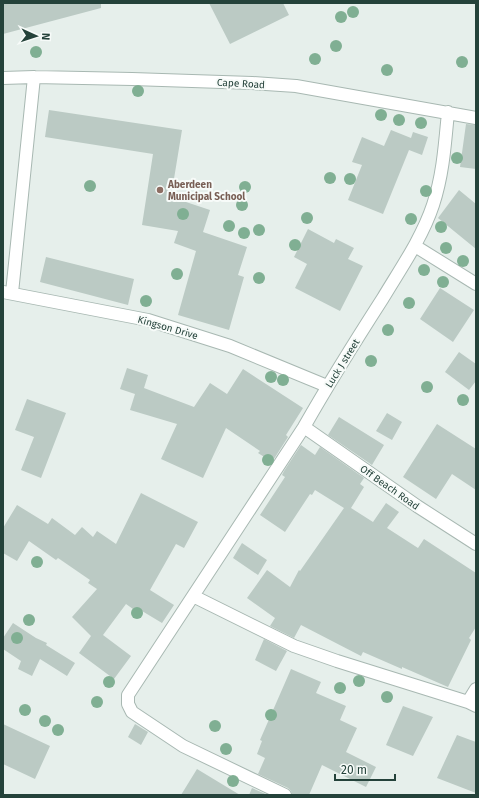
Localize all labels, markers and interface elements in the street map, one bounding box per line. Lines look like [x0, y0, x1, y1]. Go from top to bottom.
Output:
north arrow [16, 16, 56, 56]
text: N [39, 33, 52, 40]
street label: Cape Road [217, 77, 265, 91]
place label: Aberdeen Municipal School [167, 179, 245, 203]
marker: Aberdeen Municipal School [155, 185, 165, 195]
street label: Kingson Drive [136, 314, 199, 342]
street label: Luck J street [323, 337, 363, 390]
street label: Off Beach Road [358, 463, 421, 513]
scale bar [335, 756, 395, 782]
text: 20 m [341, 763, 367, 777]

